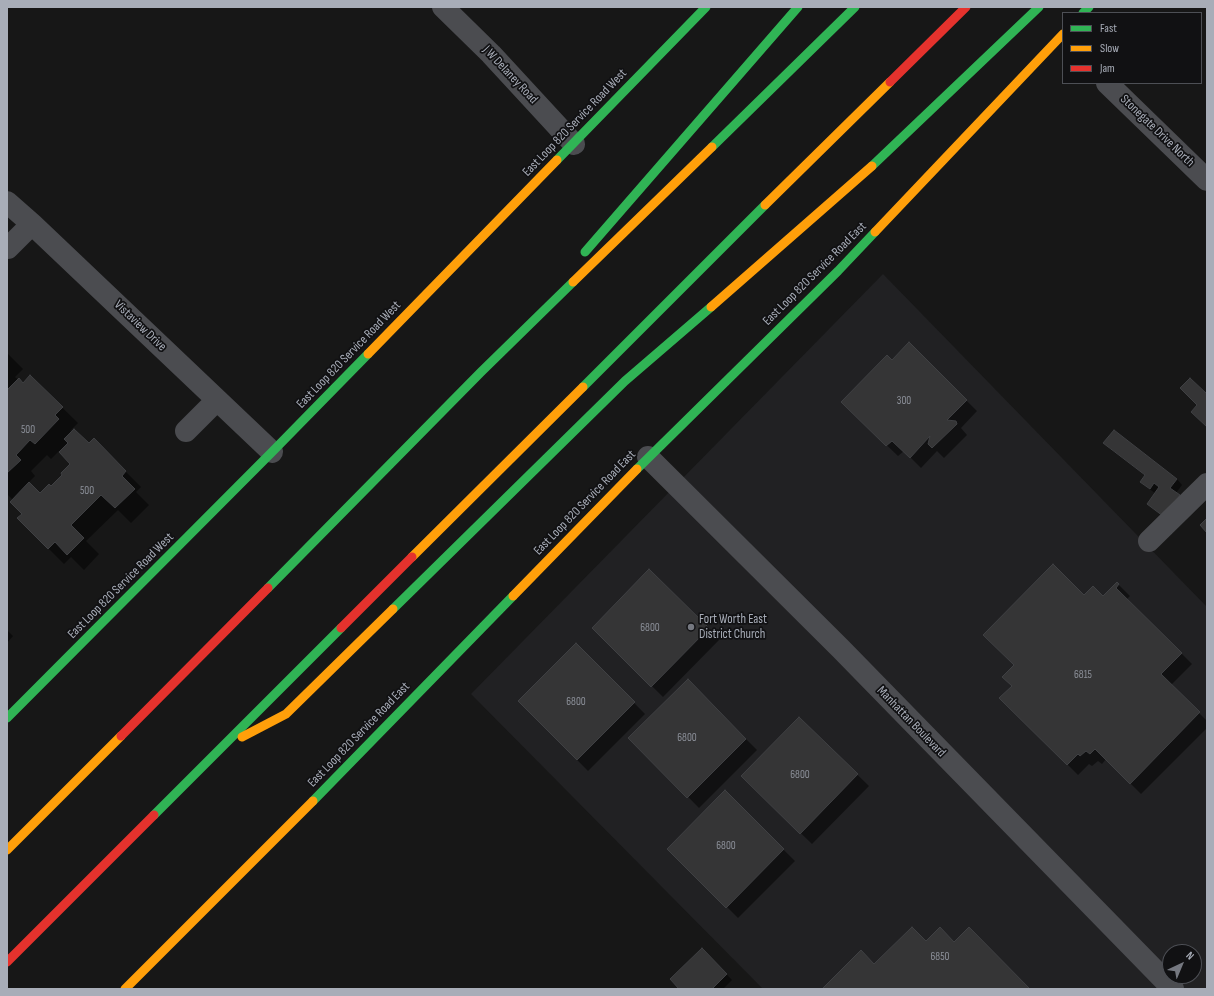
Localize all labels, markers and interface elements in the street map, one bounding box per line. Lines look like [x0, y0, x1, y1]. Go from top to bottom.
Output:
legend [1062, 12, 1202, 84]
text: Fast [1100, 21, 1117, 36]
text: Slow [1100, 41, 1119, 56]
street label: J W Delaney Road [479, 43, 541, 107]
text: Jam [1100, 61, 1115, 76]
street label: East Loop 820 Service Road West [520, 66, 630, 180]
street label: Stonegate Drive North [1117, 92, 1197, 170]
street label: East Loop 820 Service Road East [760, 219, 870, 329]
street label: Vistaview Drive [111, 297, 169, 355]
street label: East Loop 820 Service Road West [294, 298, 404, 412]
house number: 300 [897, 394, 911, 408]
house number: 500 [21, 423, 35, 437]
street label: East Loop 820 Service Road East [531, 447, 639, 559]
house number: 500 [80, 484, 94, 498]
street label: East Loop 820 Service Road West [65, 530, 177, 642]
place label: Fort Worth East District Church [699, 612, 767, 643]
house number: 6800 [640, 621, 660, 635]
marker: Fort Worth East District Church [686, 622, 696, 632]
house number: 6815 [1074, 668, 1092, 682]
street label: East Loop 820 Service Road East [305, 679, 413, 791]
street label: Manhattan Boulevard [873, 683, 949, 761]
house number: 6800 [566, 695, 586, 709]
house number: 6800 [677, 731, 697, 745]
house number: 6800 [790, 768, 810, 782]
house number: 6800 [716, 839, 736, 853]
north arrow [1162, 944, 1202, 984]
text: N [1183, 949, 1197, 962]
house number: 6850 [931, 950, 949, 964]

